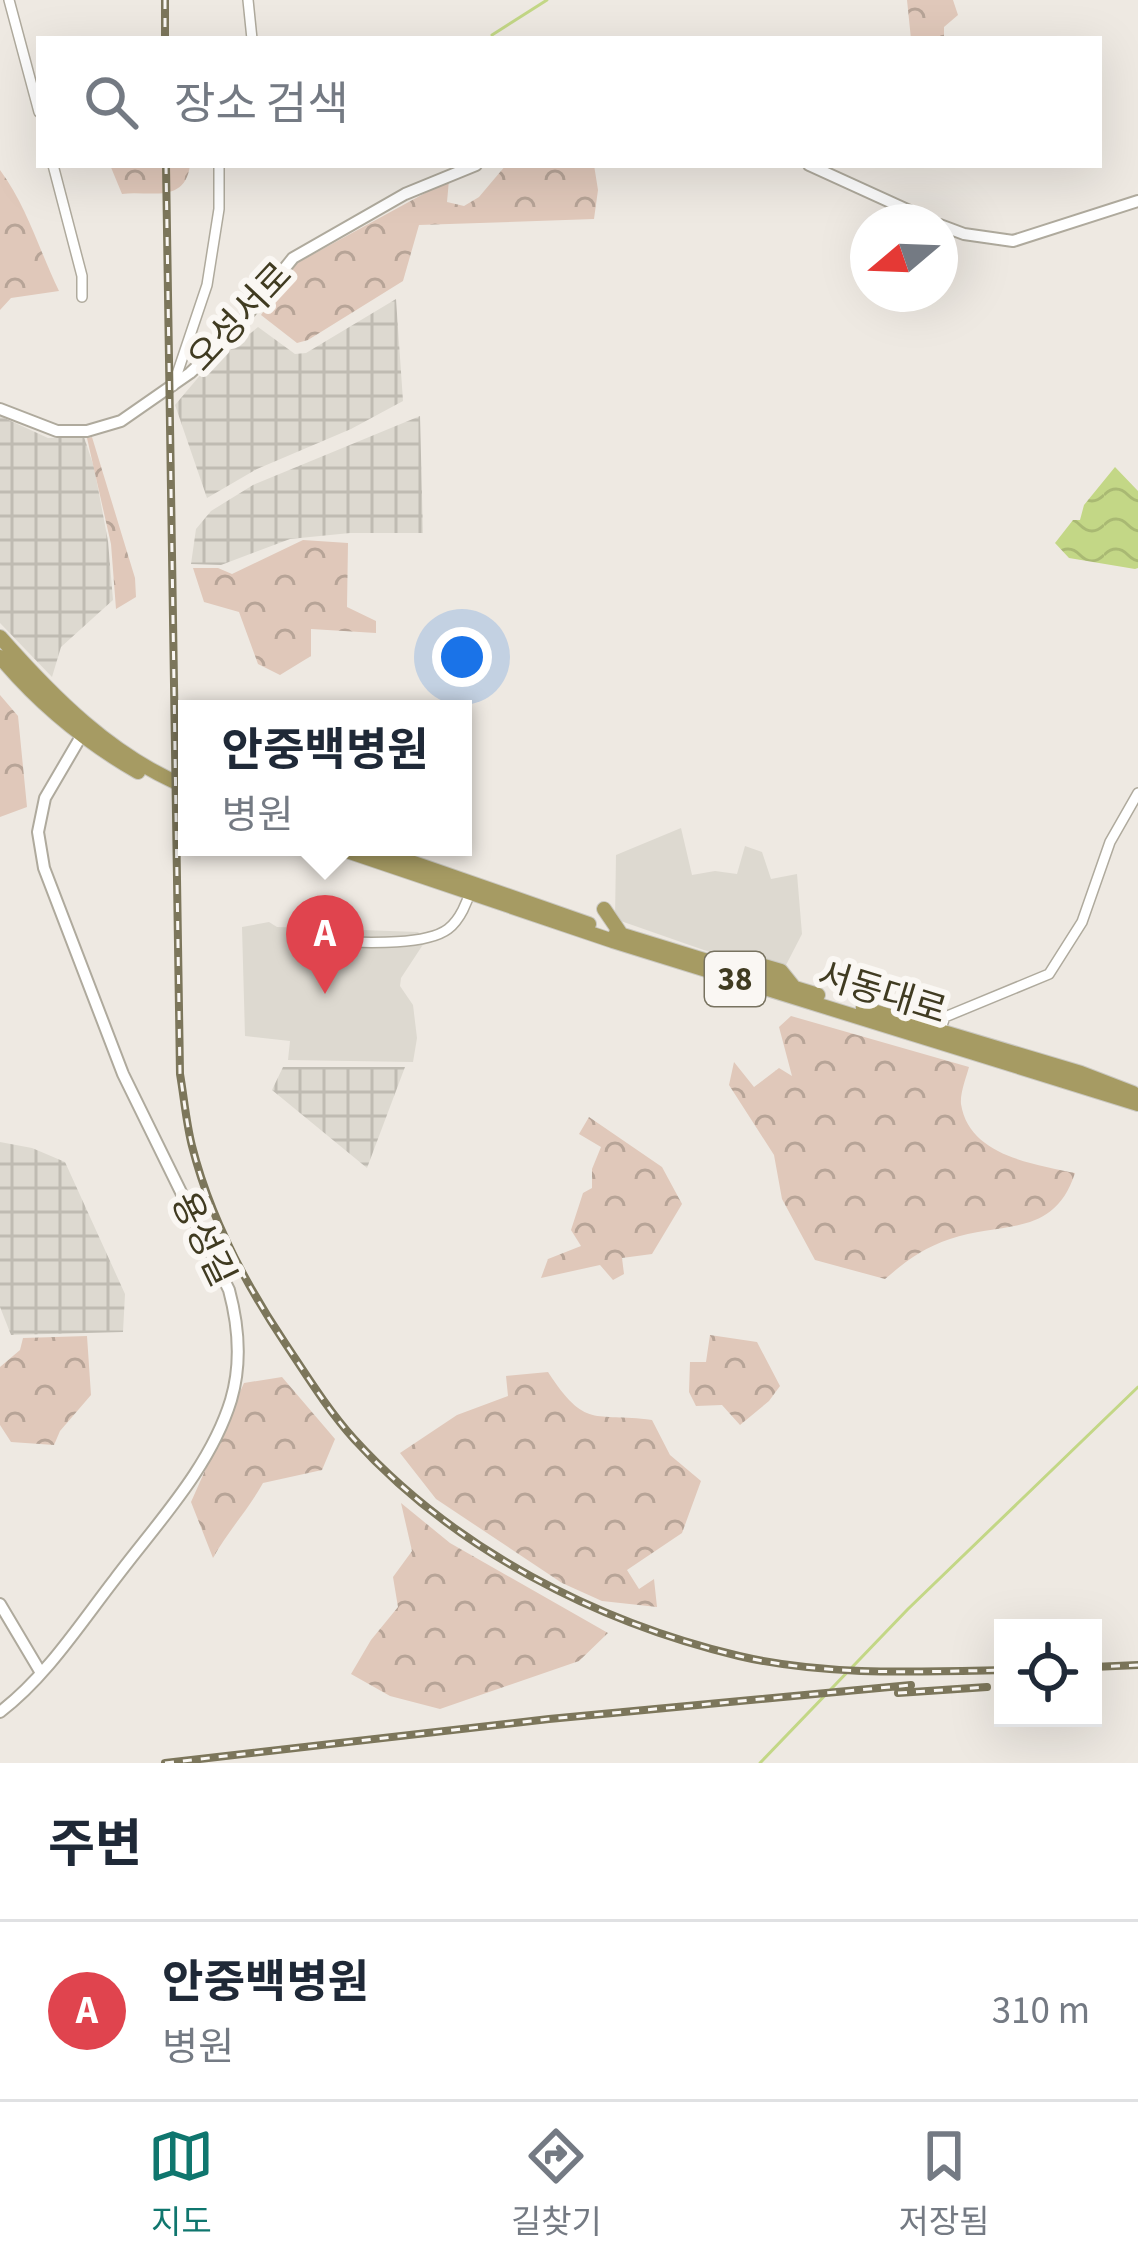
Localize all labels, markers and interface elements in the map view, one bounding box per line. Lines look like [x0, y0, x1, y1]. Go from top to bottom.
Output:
search box [36, 36, 1102, 168]
icon: search [78, 69, 144, 135]
text: 장소 검색 [174, 73, 349, 137]
north arrow [850, 204, 958, 312]
street label: 오성서로 [176, 251, 304, 383]
your location [432, 627, 492, 687]
popup [178, 700, 472, 856]
text: 안중백병원 [221, 719, 429, 783]
text: 병원 [221, 788, 293, 844]
pin: A [286, 895, 364, 994]
street label: 서동대로 [811, 949, 953, 1037]
road number: 38 [705, 952, 765, 1006]
street label: 용성길 [158, 1183, 248, 1295]
map controls [994, 1619, 1102, 1727]
button: locate [994, 1619, 1102, 1727]
text: 주변 [48, 1809, 142, 1881]
text: 안중백병원 [162, 1951, 369, 2015]
text: A [76, 1983, 98, 2039]
text: 310 m [992, 1983, 1090, 2039]
text: 병원 [162, 2020, 234, 2076]
tab: 지도 [148, 2123, 214, 2246]
tab: 길찾기 [511, 2123, 602, 2246]
tab: 저장됨 [899, 2123, 990, 2246]

